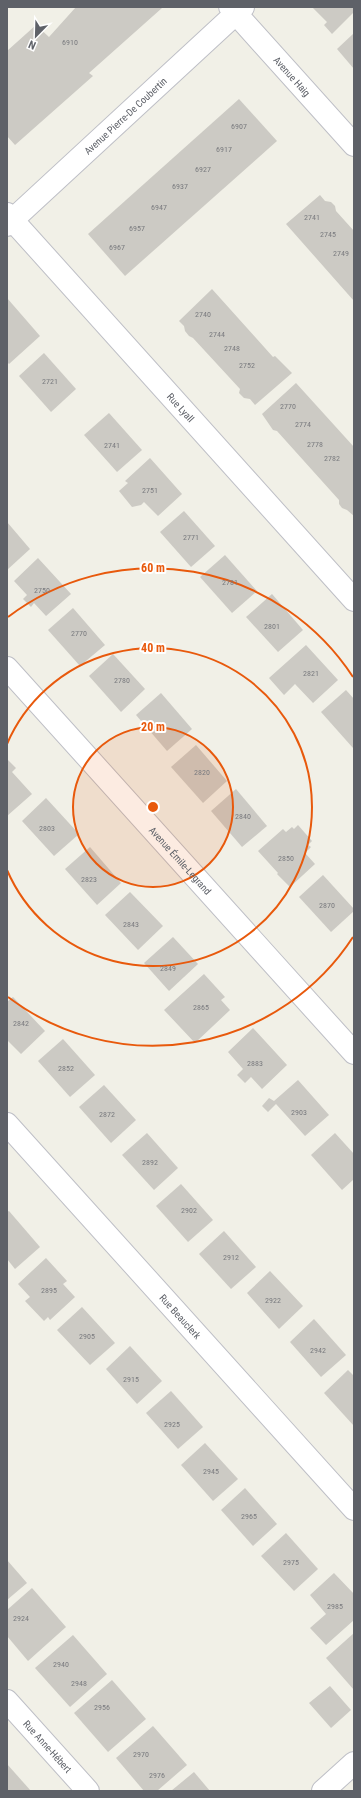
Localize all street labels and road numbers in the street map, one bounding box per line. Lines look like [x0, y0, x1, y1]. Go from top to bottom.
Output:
street label: Avenue Haig [272, 54, 313, 98]
street label: Avenue Pierre-De Coubertin [82, 75, 169, 156]
street label: Rue Lyall [165, 391, 197, 424]
street label: Avenue Émile-Legrand [147, 824, 214, 896]
street label: Rue Beauclerk [158, 1292, 204, 1341]
street label: Rue Anne-Hébert [21, 1718, 74, 1775]

